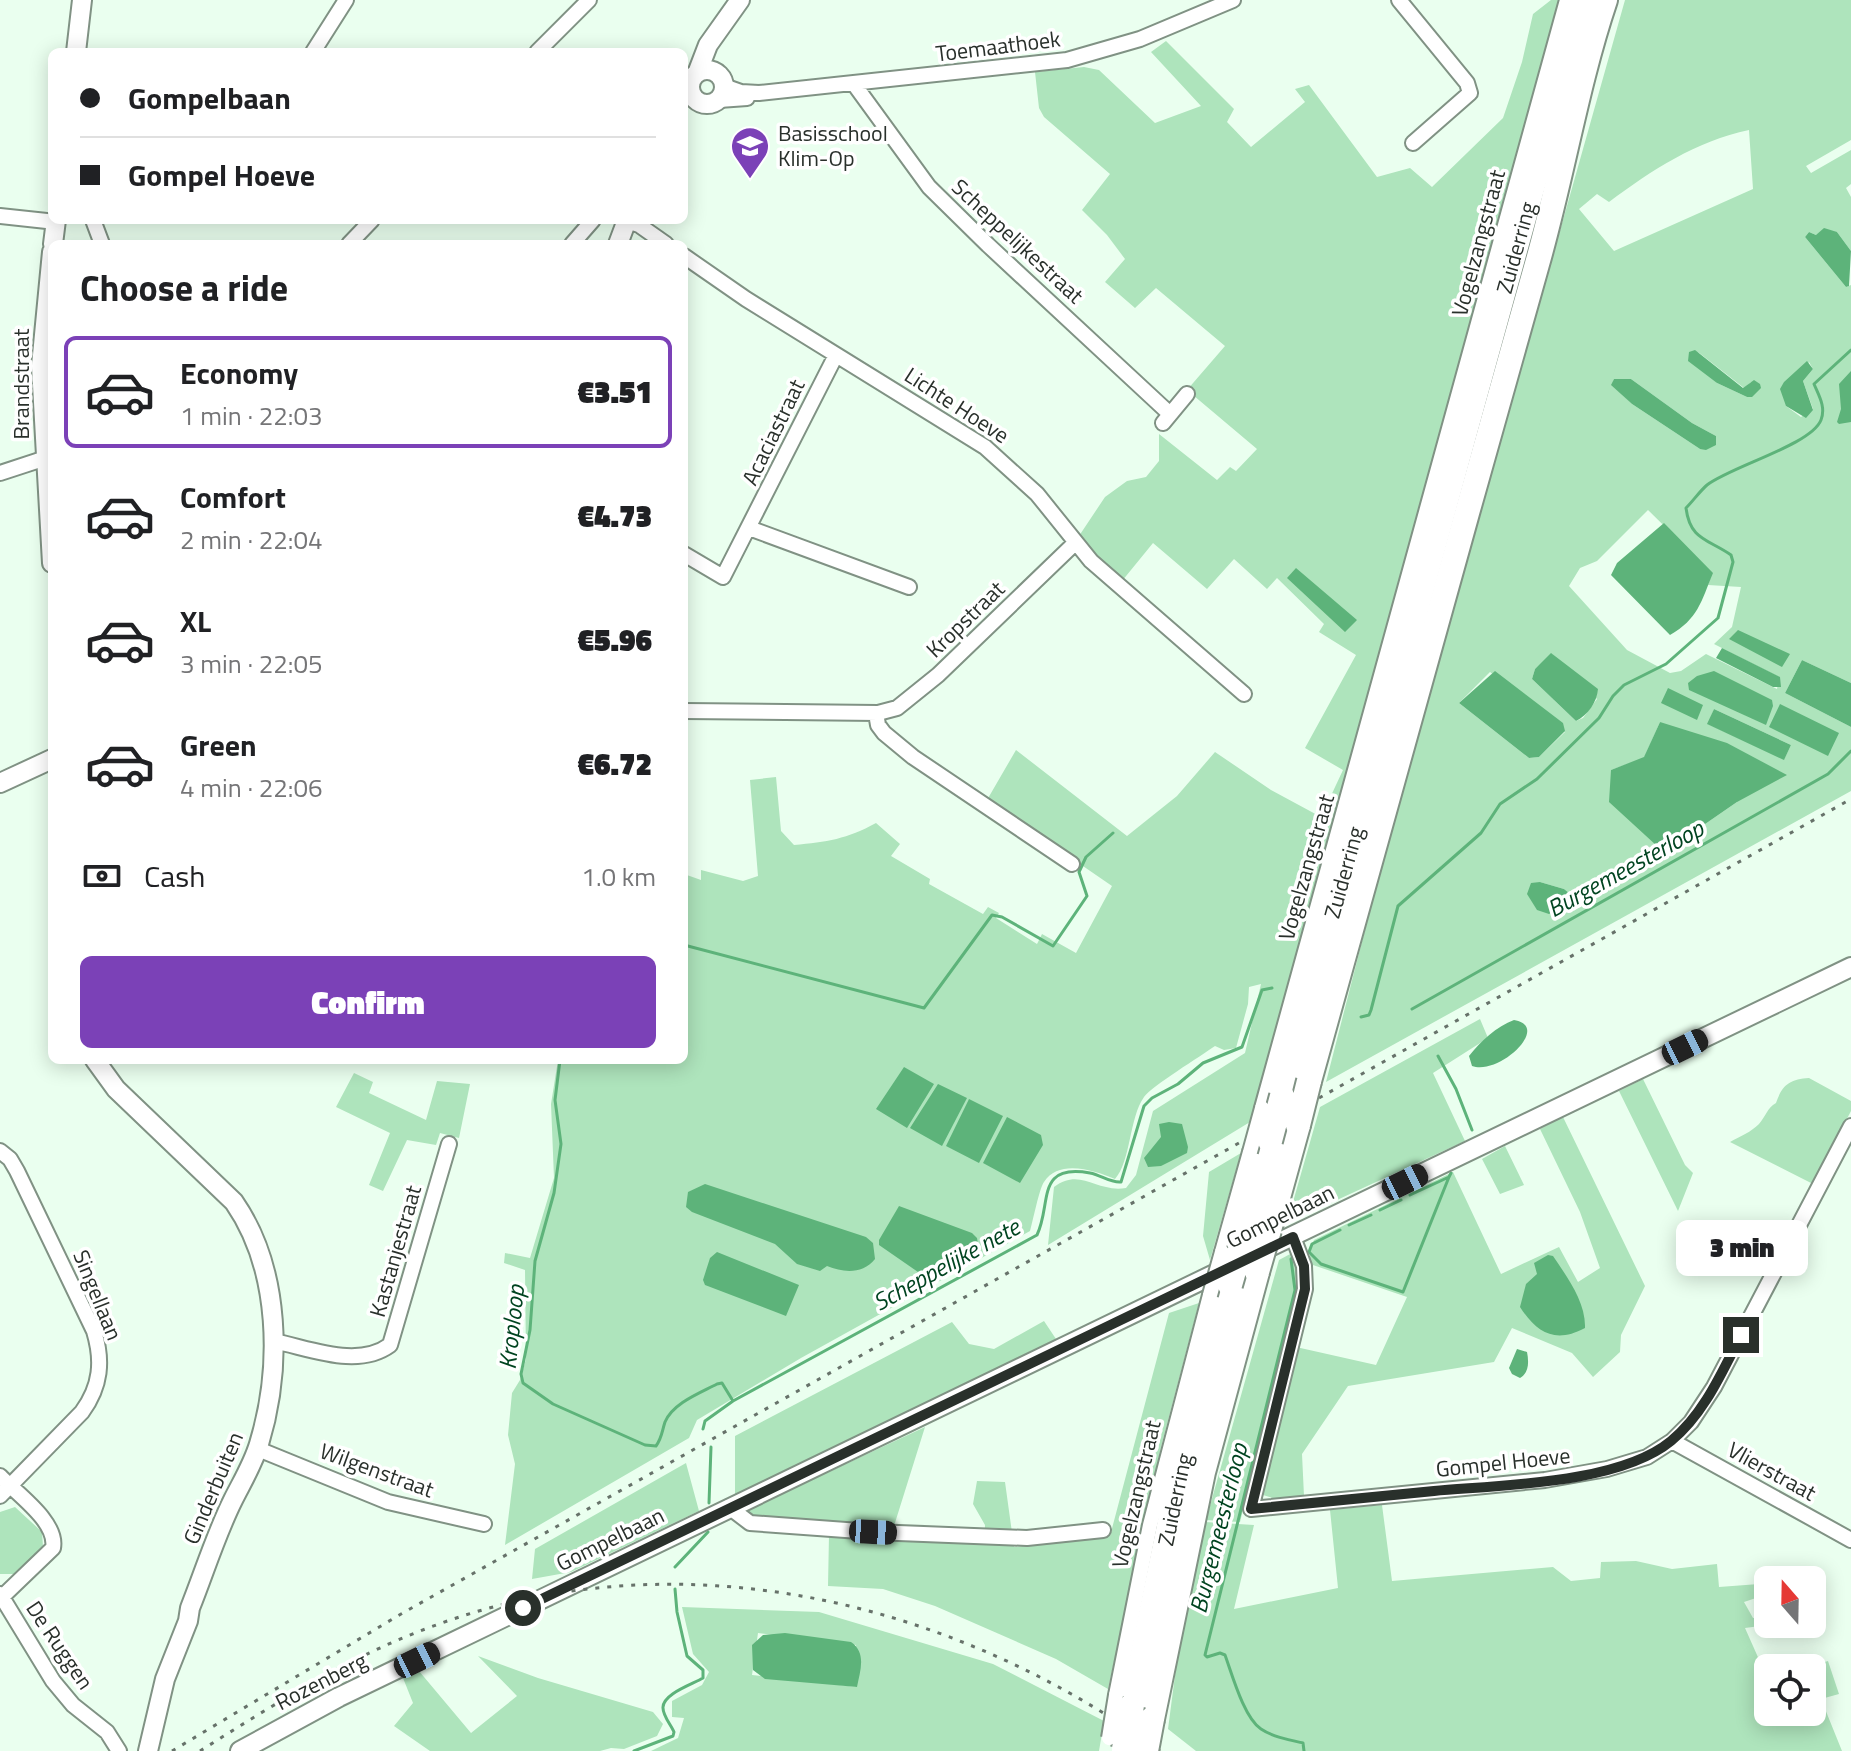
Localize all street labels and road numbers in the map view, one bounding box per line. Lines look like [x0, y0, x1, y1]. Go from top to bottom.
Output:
street label: Toemaathoek [934, 21, 1063, 71]
street label: Vogelzangstraat [1442, 166, 1514, 320]
street label: Scheppelijkestraat [944, 171, 1092, 312]
street label: Zuiderring [1487, 198, 1545, 297]
street label: Brandstraat [4, 328, 38, 439]
street label: Lichte Hoeve [898, 358, 1016, 452]
street label: Acaciastraat [733, 373, 813, 491]
street label: Kropstraat [918, 572, 1012, 665]
street label: Vogelzangstraat [1269, 790, 1343, 944]
street label: Zuiderring [1315, 822, 1373, 922]
street label: Gompelbaan [1220, 1175, 1340, 1257]
street label: Kastanjestraat [360, 1181, 430, 1321]
street label: Singellaan [64, 1245, 132, 1345]
street label: Vogelzangstraat [1102, 1416, 1170, 1571]
street label: Ginderbuiten [174, 1426, 252, 1550]
street label: Vlierstraat [1721, 1433, 1823, 1509]
street label: Wilgenstraat [315, 1434, 439, 1506]
street label: Gompel Hoeve [1434, 1438, 1572, 1486]
street label: Zuiderring [1148, 1449, 1201, 1549]
street label: Gompelbaan [550, 1498, 670, 1580]
street label: De Ruggen [18, 1594, 102, 1696]
street label: Rozenberg [269, 1643, 373, 1719]

